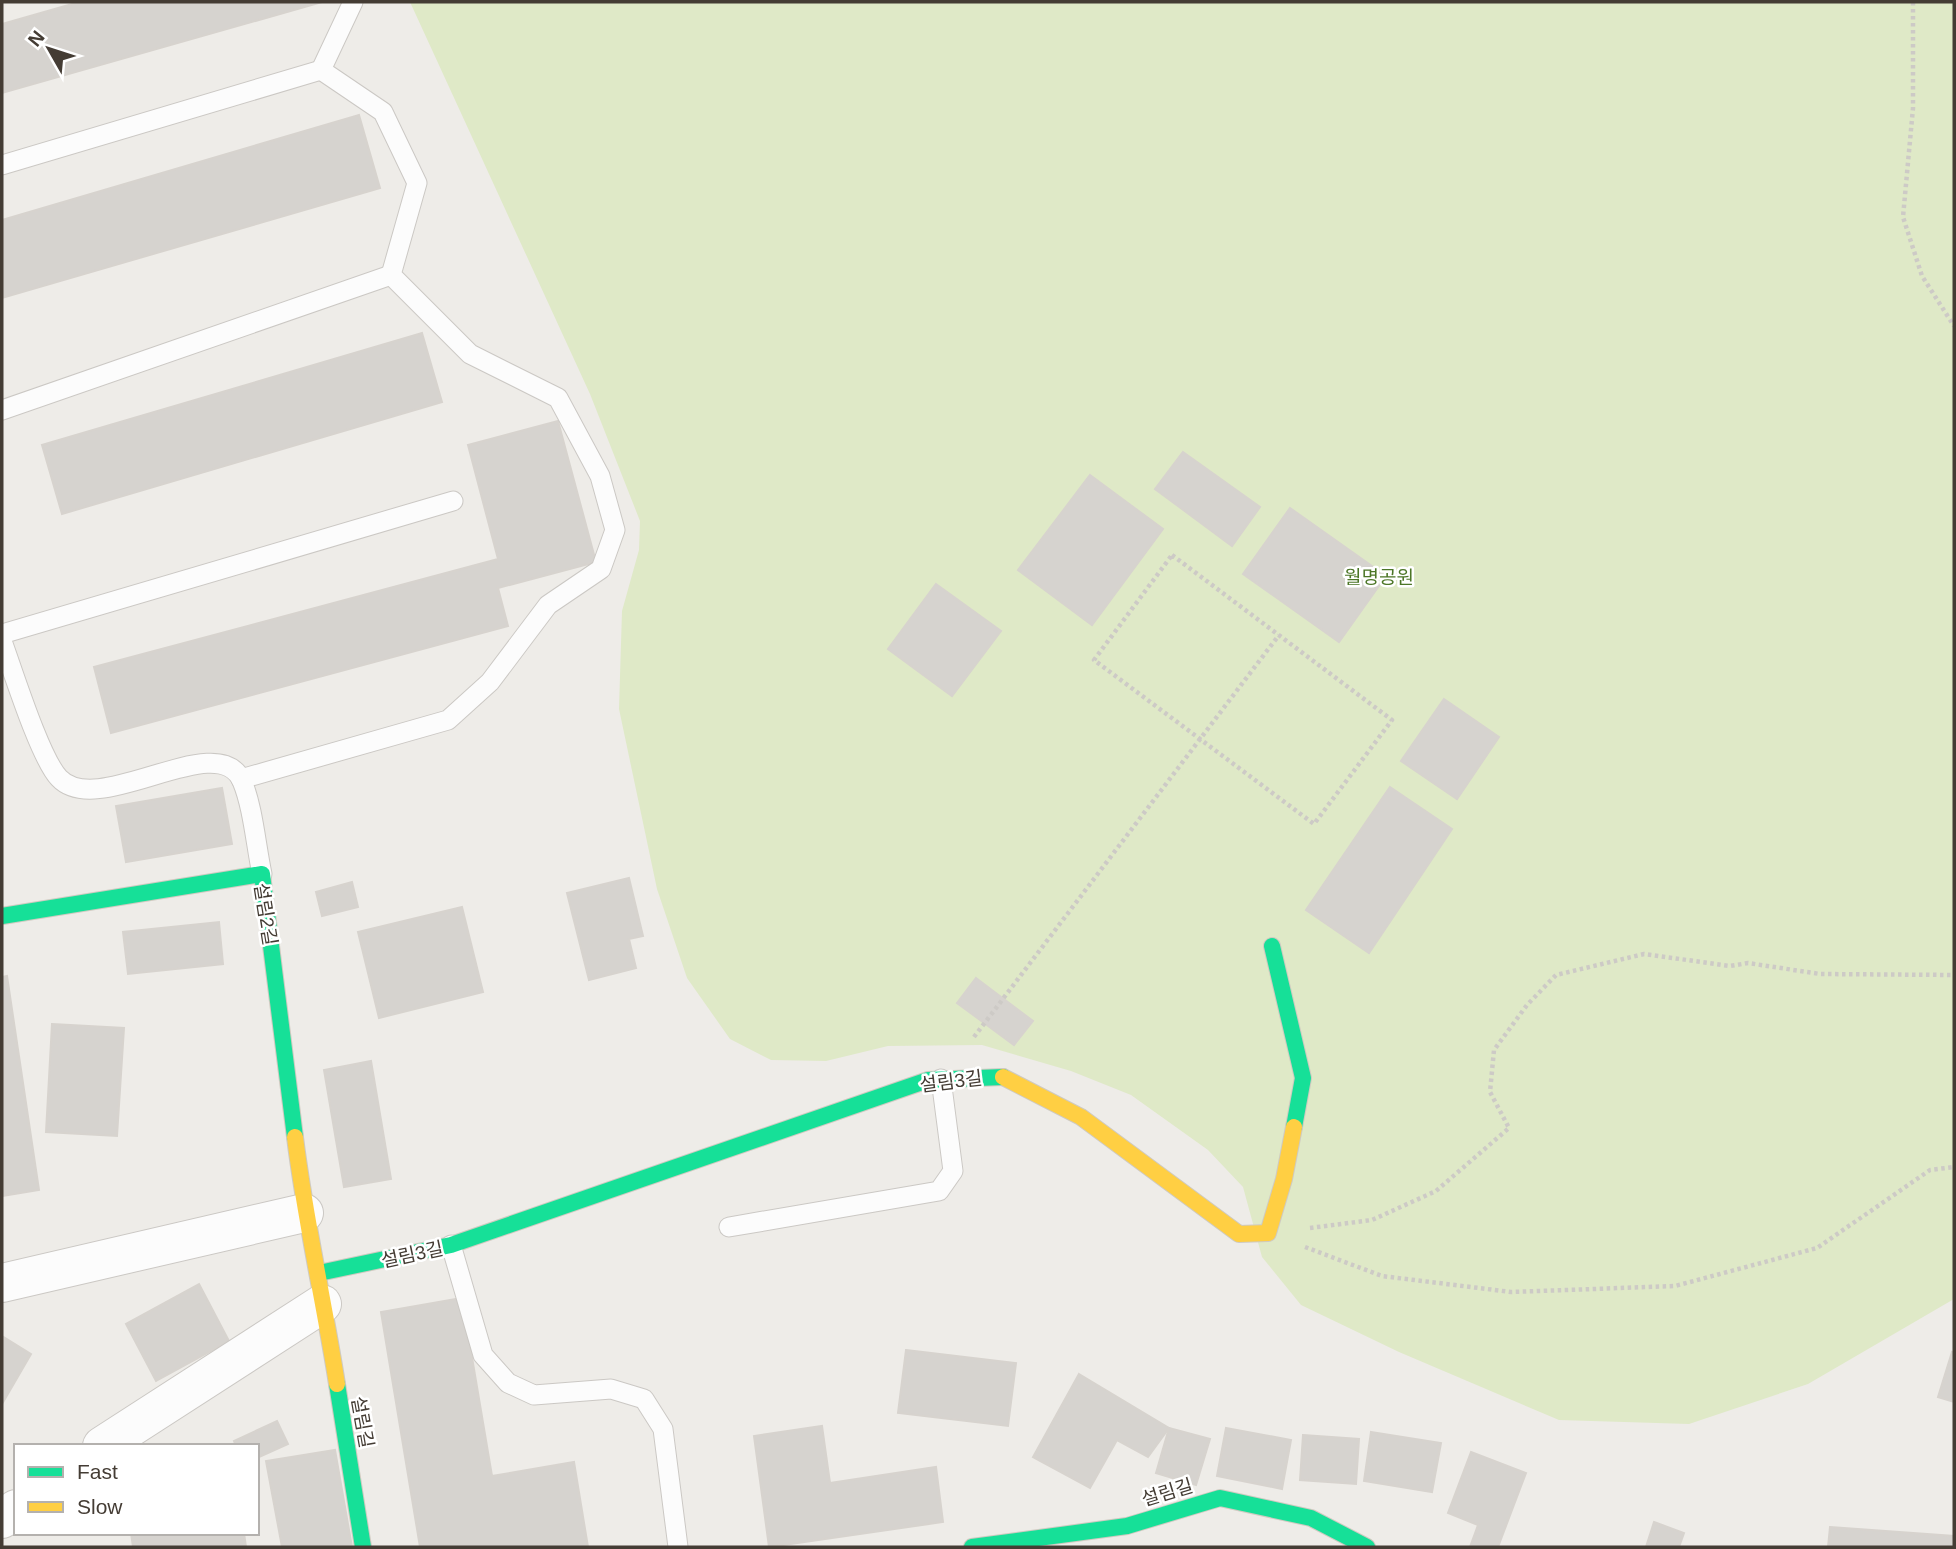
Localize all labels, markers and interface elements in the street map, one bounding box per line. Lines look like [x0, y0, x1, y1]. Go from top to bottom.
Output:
north arrow [14, 14, 84, 84]
text: N [24, 27, 49, 51]
park label: 월명공원 [1344, 567, 1414, 588]
street label: 설림2길 [250, 881, 281, 947]
street label: 설림3길 [919, 1067, 984, 1096]
street label: 설림3길 [379, 1238, 445, 1271]
street label: 설림길 [348, 1394, 377, 1450]
legend [14, 1444, 259, 1535]
text: Fast [77, 1460, 118, 1483]
street label: 설림길 [1139, 1475, 1195, 1510]
text: Slow [77, 1495, 123, 1518]

